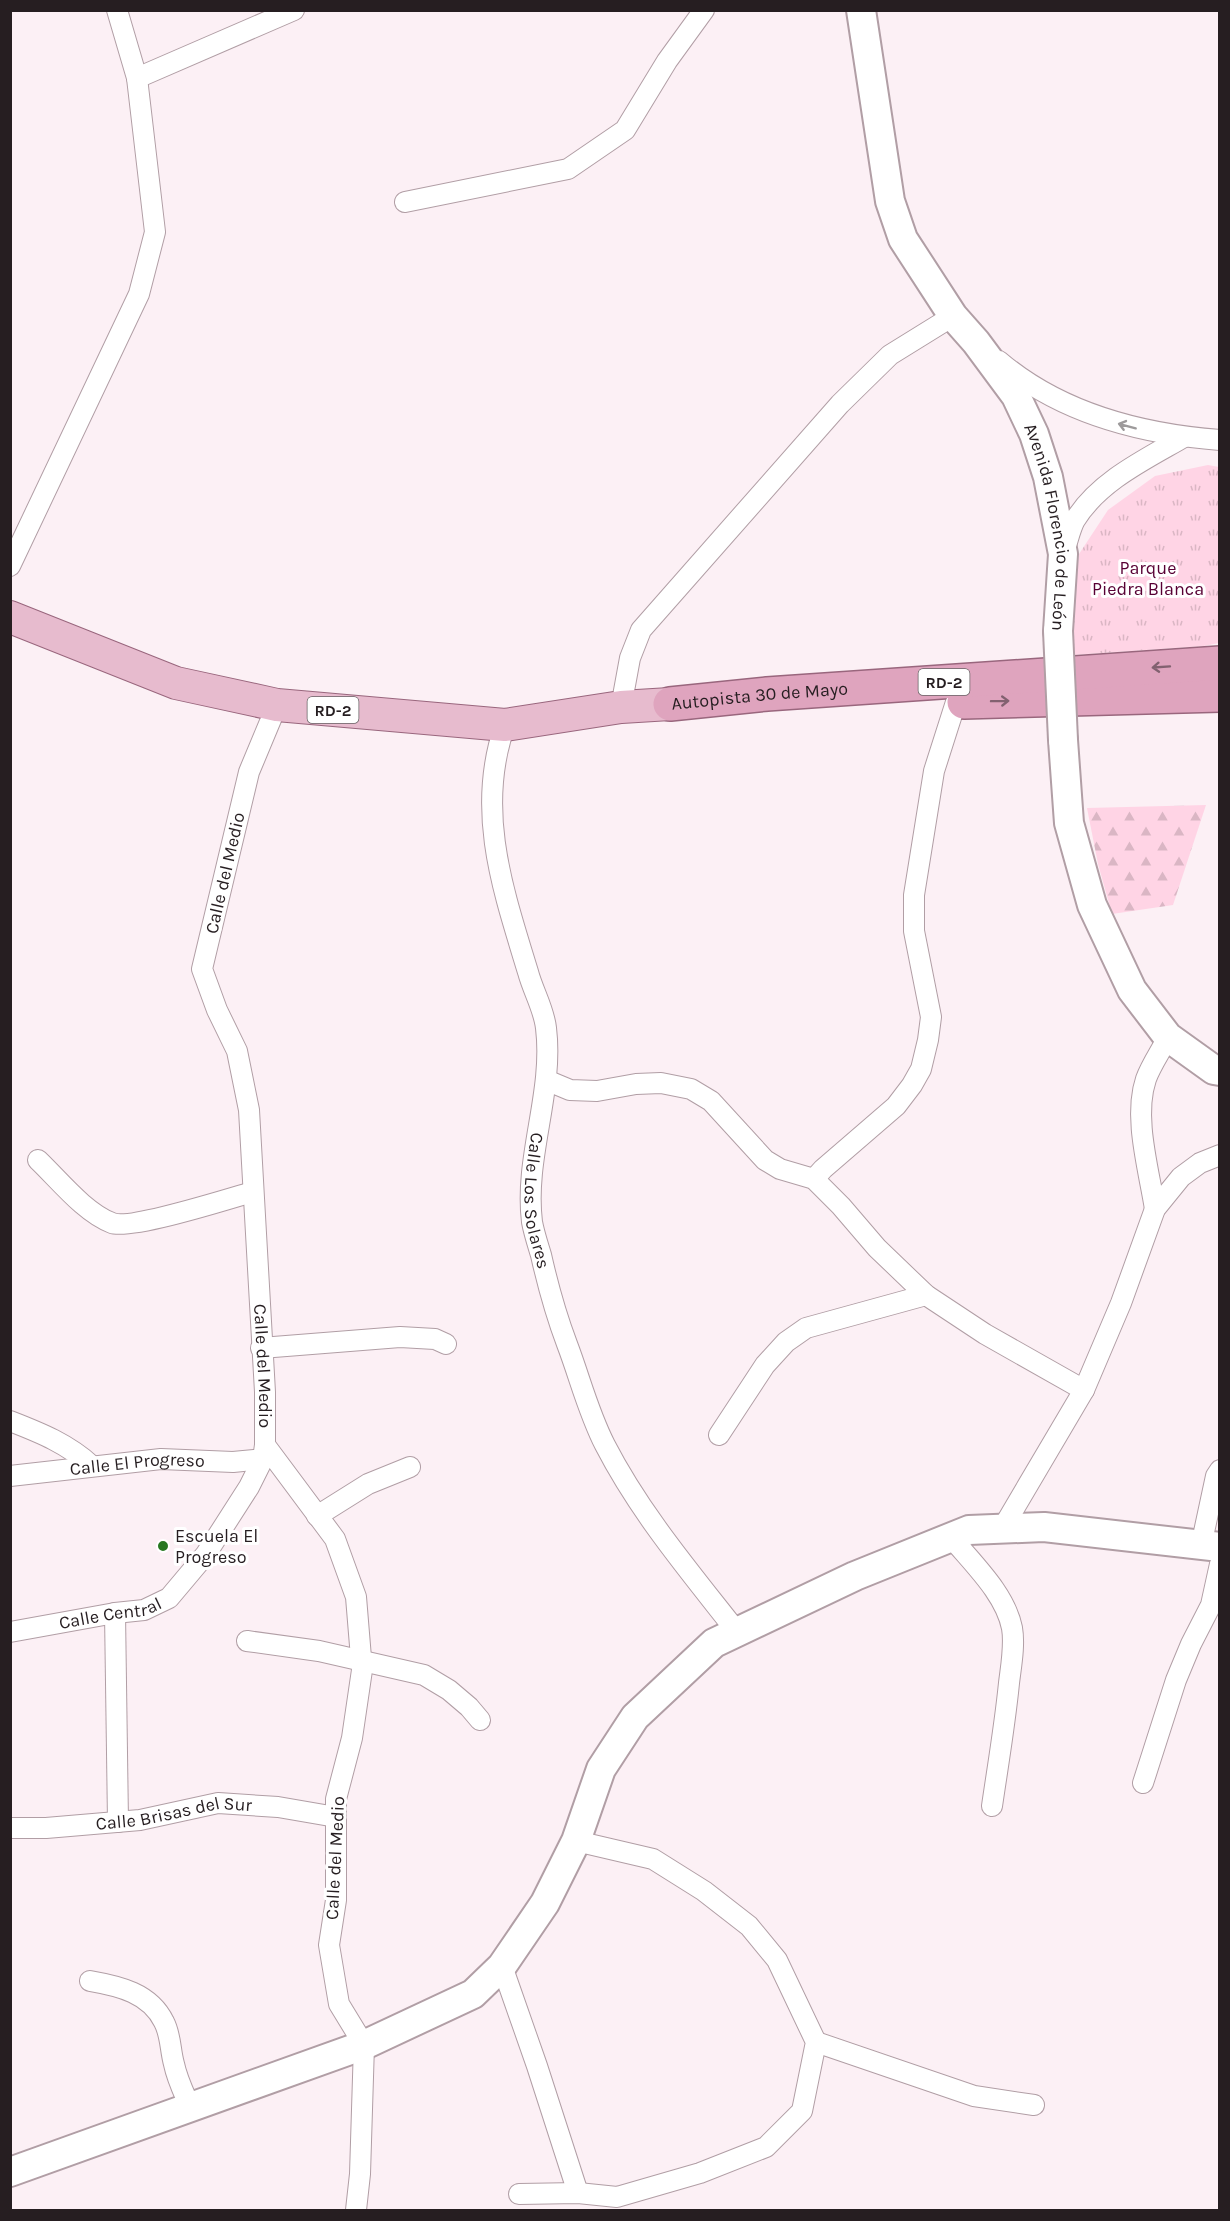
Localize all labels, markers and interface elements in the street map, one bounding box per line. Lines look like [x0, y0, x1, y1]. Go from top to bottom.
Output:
street label: Avenida Florencio de León [1019, 419, 1074, 632]
one-way arrow [1118, 419, 1137, 431]
park label: Parque Piedra Blanca [1092, 557, 1204, 600]
one-way arrow [1152, 662, 1172, 673]
road number: RD-2 [918, 669, 970, 695]
street label: Autopista 30 de Mayo [670, 677, 849, 715]
one-way arrow [990, 695, 1010, 707]
road number: RD-2 [308, 697, 358, 723]
street label: Calle del Medio [200, 810, 250, 936]
street label: Calle Los Solares [520, 1131, 555, 1271]
street label: Calle del Medio [249, 1303, 276, 1428]
street label: Calle El Progreso [69, 1448, 205, 1480]
place label: Escuela El Progreso [175, 1525, 258, 1568]
marker: Escuela El Progreso [156, 1539, 170, 1553]
street label: Calle Central [57, 1592, 165, 1634]
street label: Calle Brisas del Sur [95, 1792, 253, 1835]
street label: Calle del Medio [321, 1795, 349, 1921]

